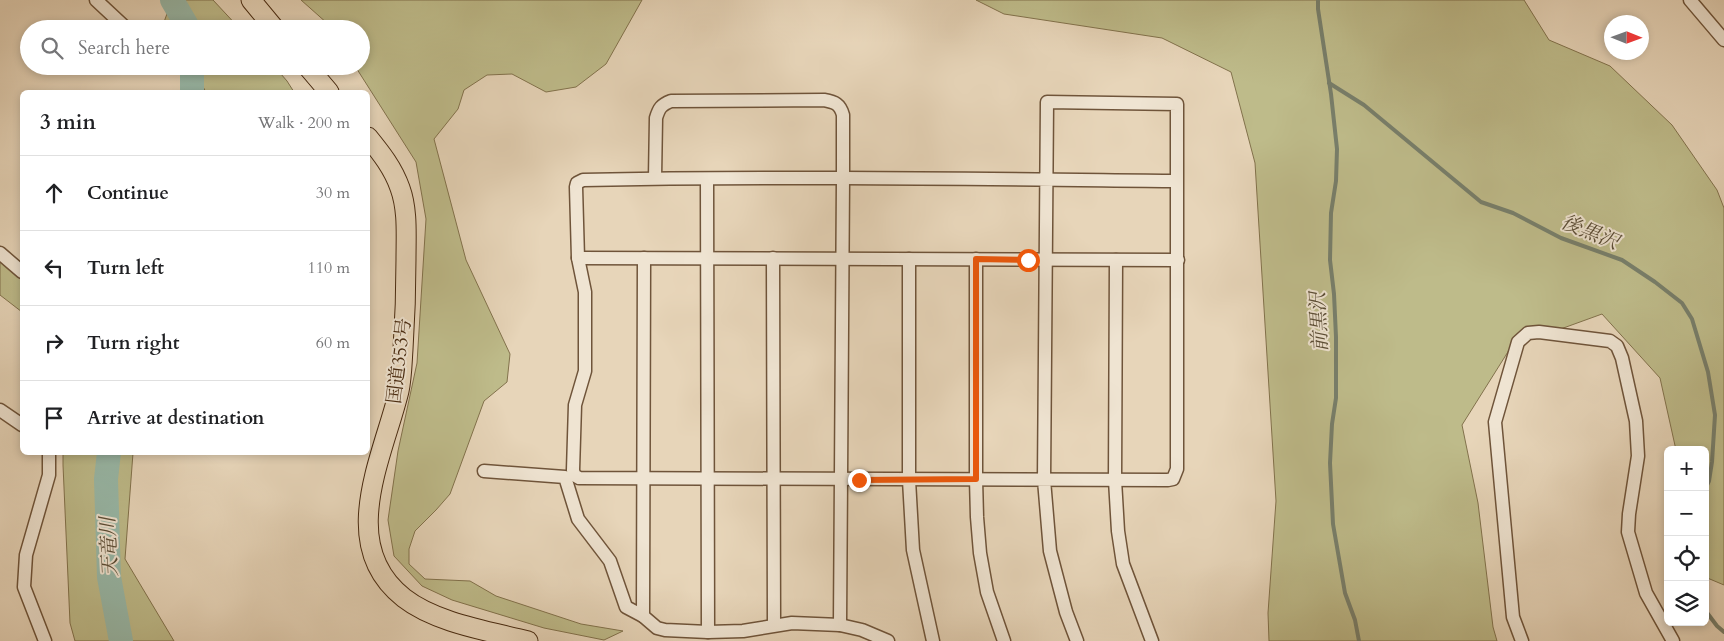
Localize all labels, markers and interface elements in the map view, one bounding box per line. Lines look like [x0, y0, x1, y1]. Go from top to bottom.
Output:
north arrow [1604, 15, 1649, 60]
search box [20, 20, 370, 75]
icon: search [38, 34, 66, 62]
text: Search here [78, 35, 170, 61]
text: 3 min [40, 108, 96, 137]
text: Walk · 200 m [258, 112, 350, 134]
icon: ahead [40, 179, 68, 207]
text: Continue [87, 180, 169, 206]
text: 30 m [316, 182, 350, 204]
water label: 後黒沢 [1557, 208, 1626, 257]
route start [1017, 249, 1040, 272]
icon: left [40, 254, 68, 282]
text: Turn left [87, 255, 164, 281]
text: 110 m [308, 257, 350, 279]
water label: 前黒沢 [1304, 288, 1334, 353]
street label: 国道353号 [381, 317, 417, 405]
icon: right [40, 329, 68, 357]
text: Turn right [87, 330, 179, 356]
text: 60 m [316, 332, 350, 354]
icon: arrive [40, 404, 68, 432]
text: Arrive at destination [87, 405, 264, 431]
map controls [1664, 446, 1709, 626]
button: + [1664, 446, 1709, 491]
route end [848, 469, 871, 492]
button: − [1664, 491, 1709, 536]
water label: 天竜川 [94, 514, 124, 578]
button: locate [1664, 536, 1709, 581]
button: layers [1664, 581, 1709, 626]

